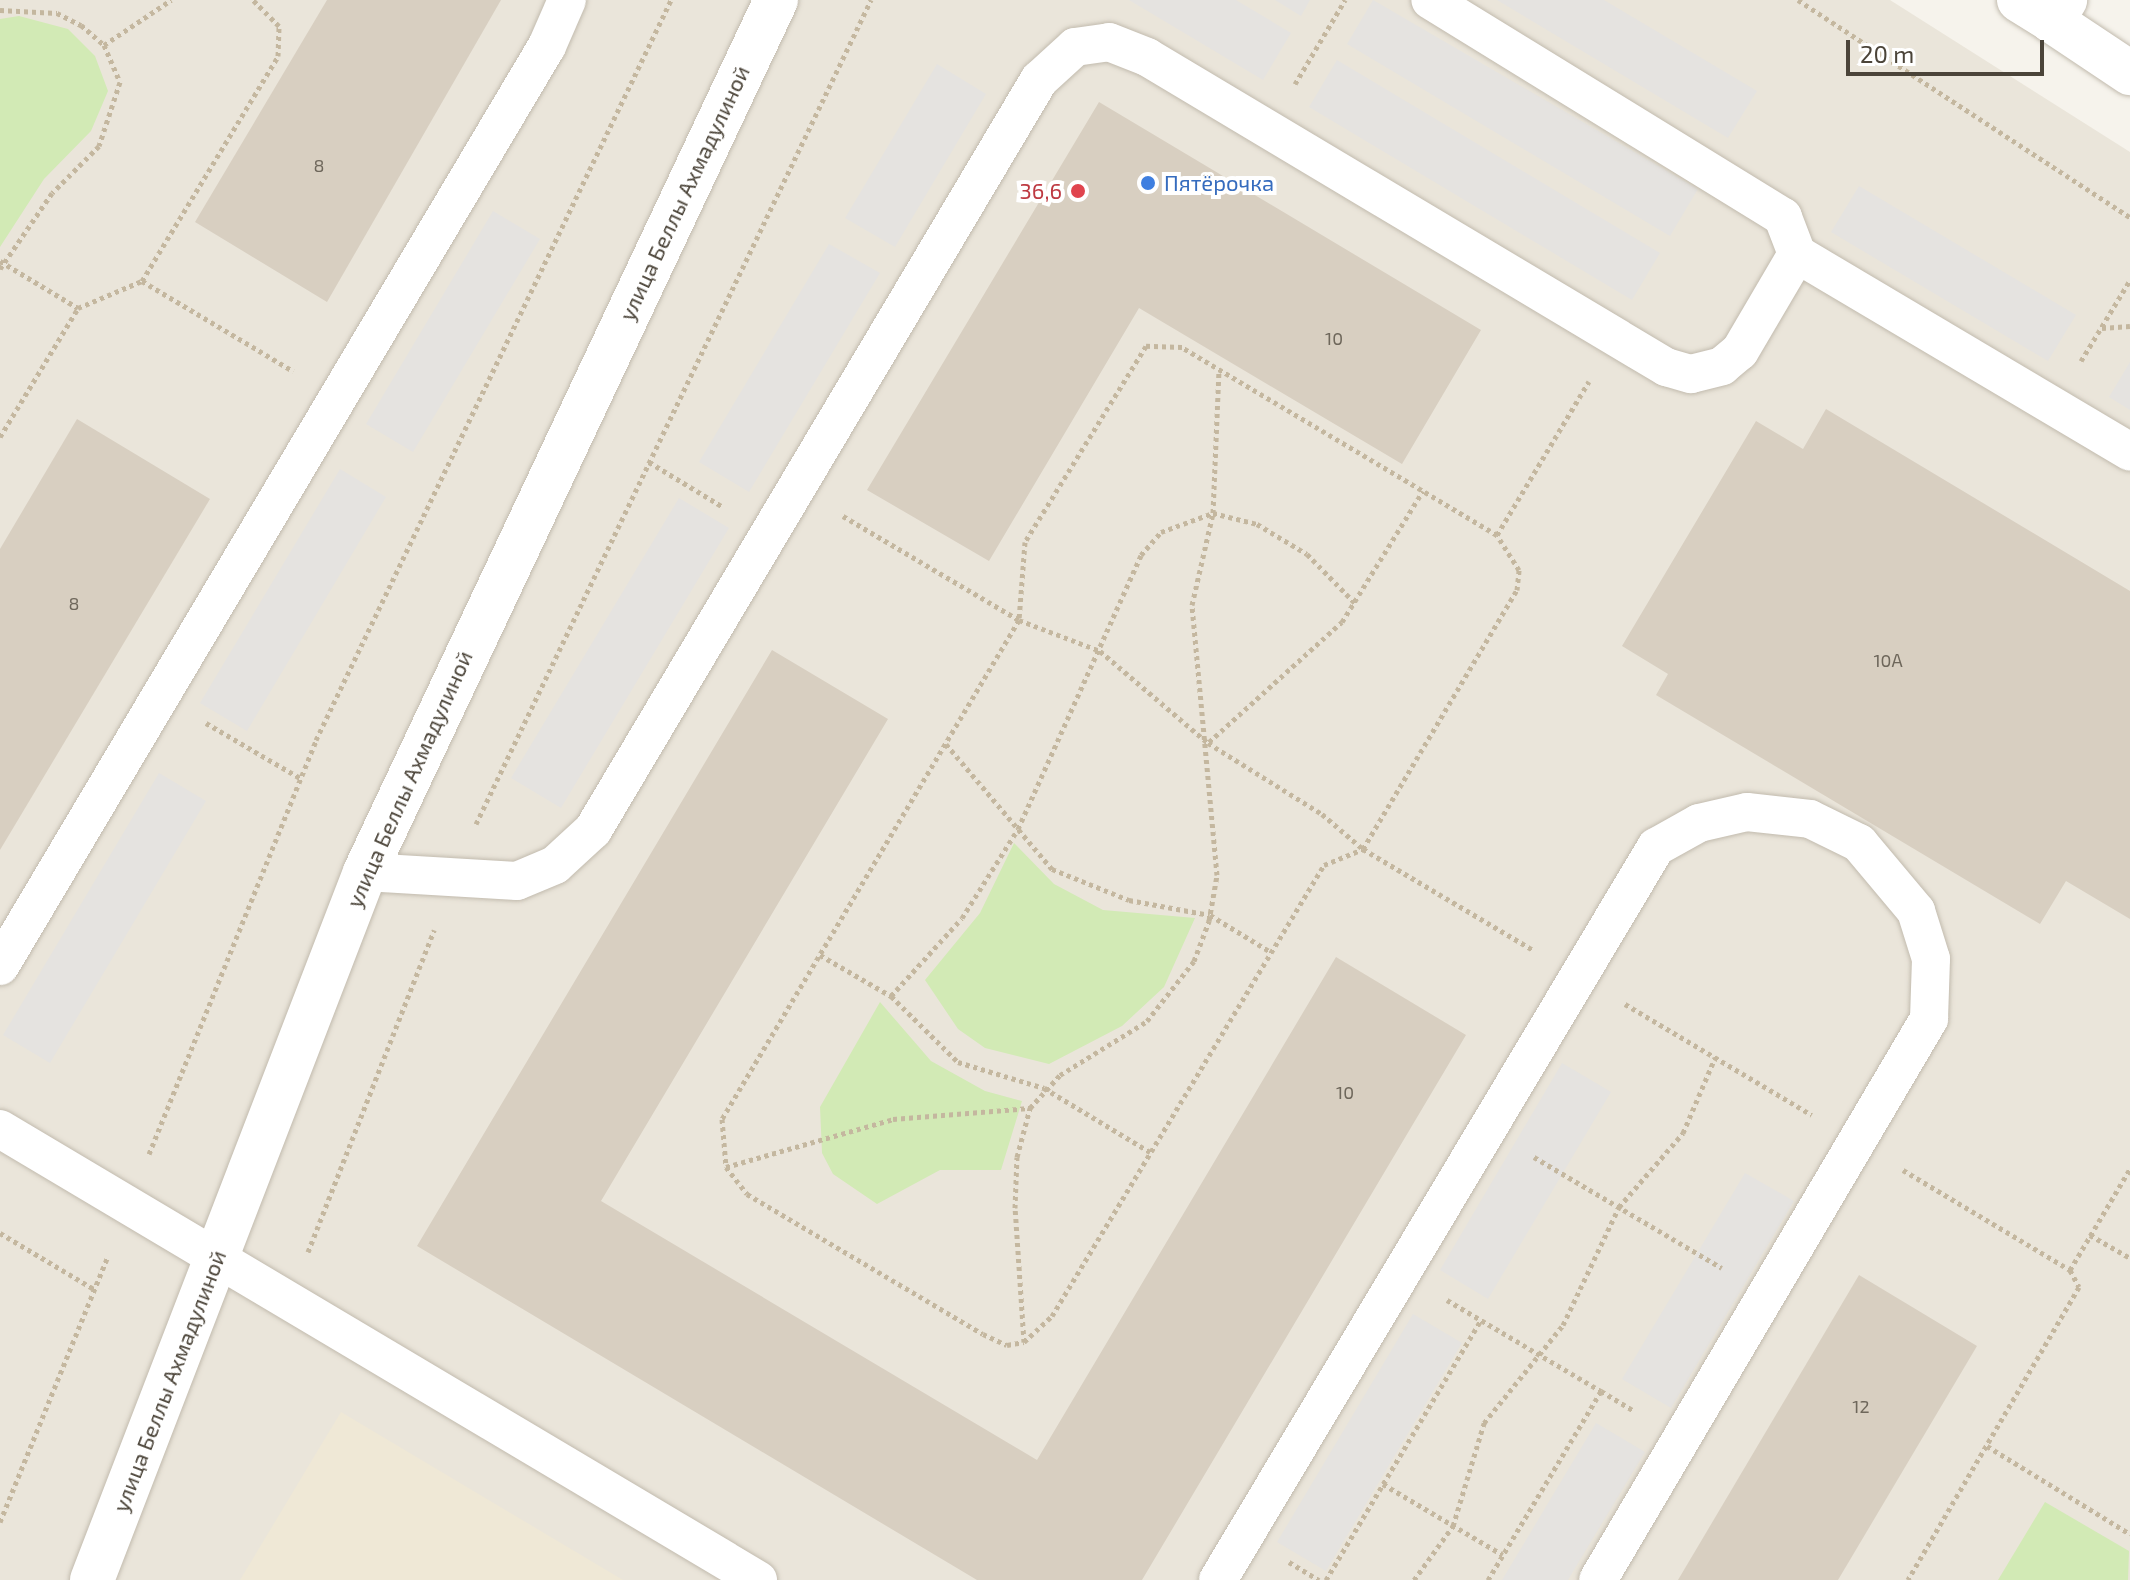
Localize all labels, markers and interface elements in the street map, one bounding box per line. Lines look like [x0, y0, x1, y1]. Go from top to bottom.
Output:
scale bar [1850, 24, 2048, 74]
text: 20 m [1860, 39, 1914, 68]
street label: улица Беллы Ахмадулиной [613, 61, 755, 325]
house number: 8 [314, 154, 324, 176]
place label: Пятёрочка [1164, 170, 1274, 196]
marker: Пятёрочка [1139, 174, 1157, 192]
place label: 36,6 [1020, 178, 1062, 204]
marker: 36,6 [1069, 182, 1087, 200]
house number: 10 [1325, 327, 1343, 349]
house number: 8 [69, 592, 79, 614]
street label: улица Беллы Ахмадулиной [340, 647, 478, 911]
house number: 10А [1873, 649, 1903, 671]
house number: 10 [1336, 1081, 1354, 1103]
street label: улица Беллы Ахмадулиной [107, 1246, 231, 1516]
house number: 12 [1852, 1395, 1870, 1417]

